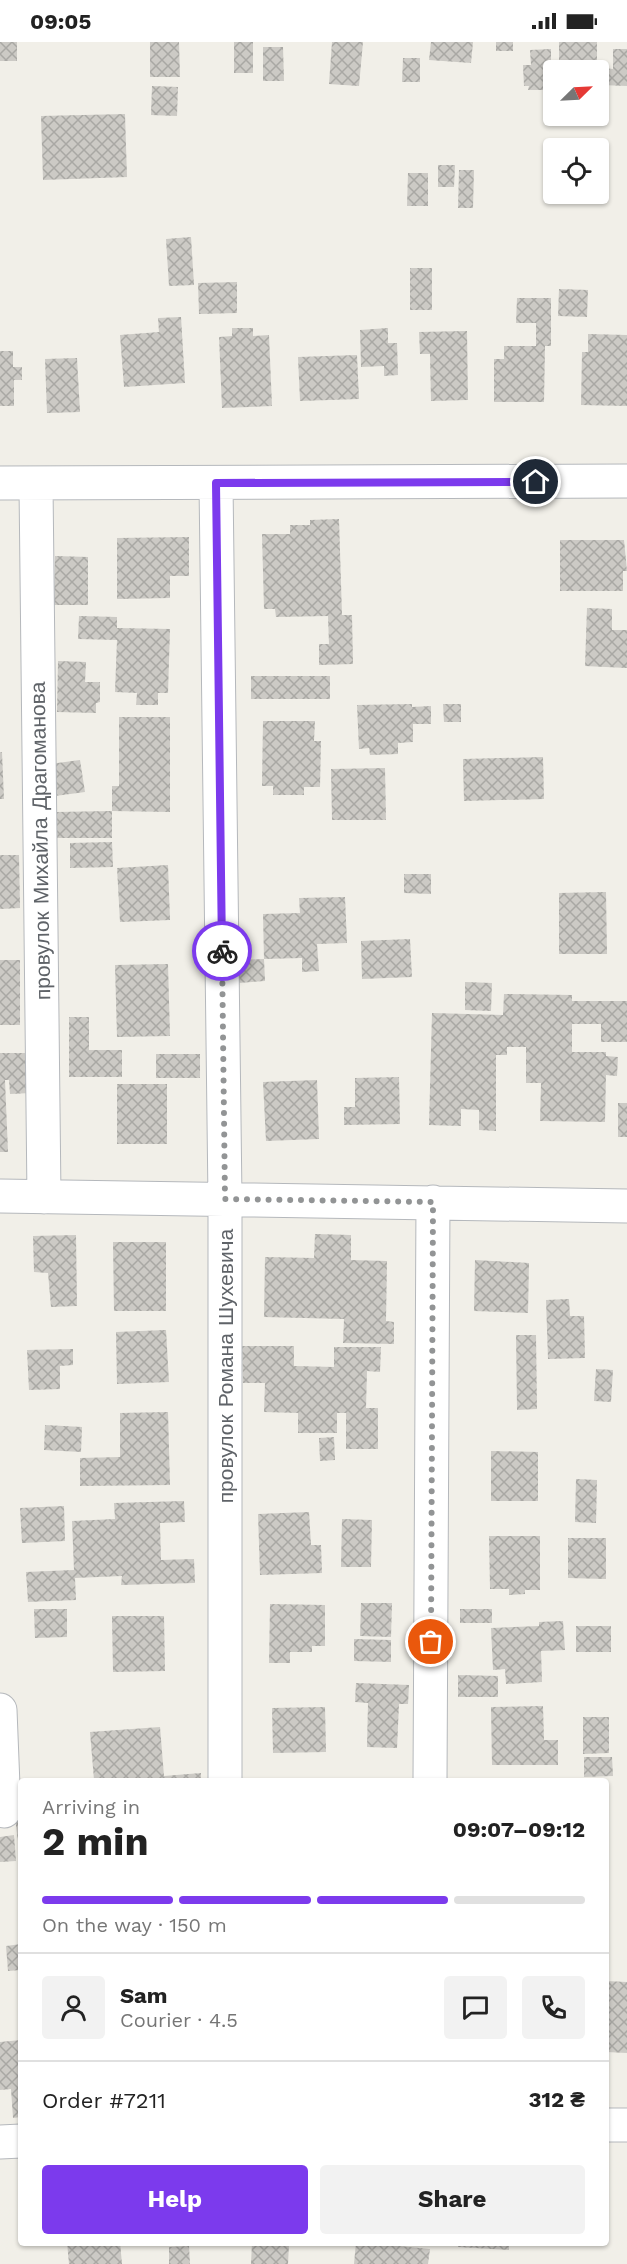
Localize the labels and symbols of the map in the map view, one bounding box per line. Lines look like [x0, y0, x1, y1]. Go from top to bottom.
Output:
north arrow [543, 60, 609, 126]
pin [510, 456, 561, 507]
street label: провулок Михайла Драгоманова [25, 681, 55, 1000]
courier [192, 921, 252, 981]
street label: провулок Романа Шухевича [213, 1228, 238, 1503]
pin [405, 1616, 456, 1667]

